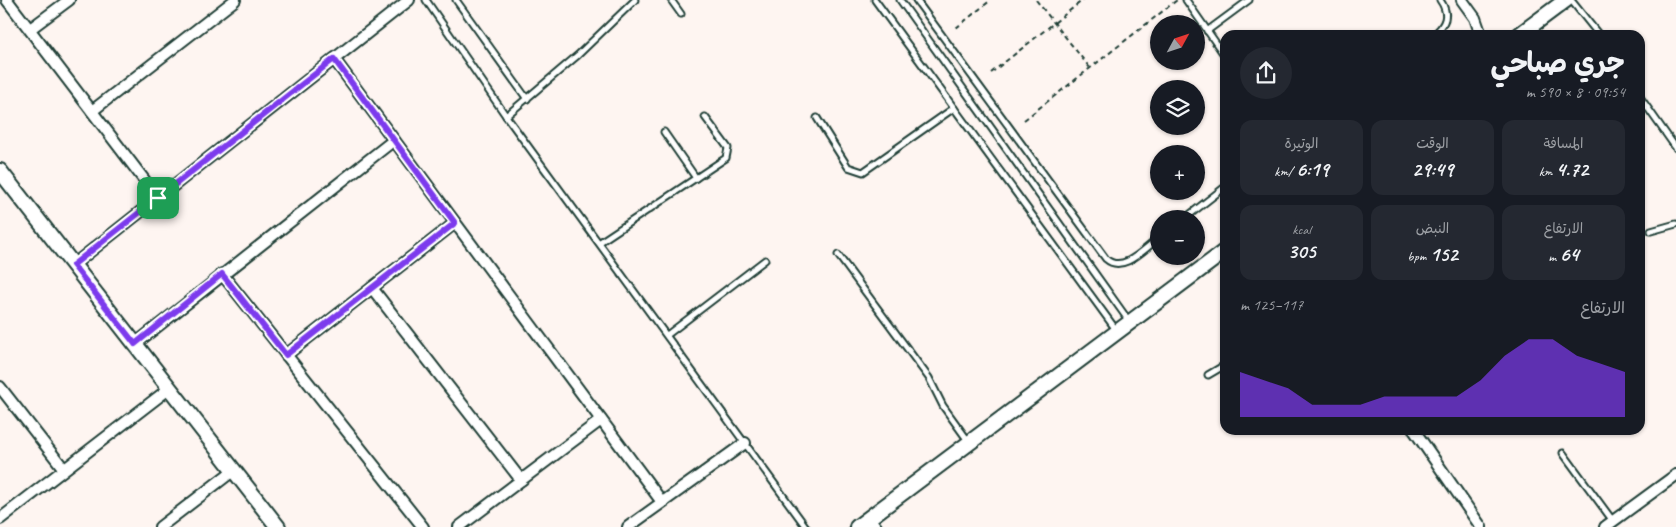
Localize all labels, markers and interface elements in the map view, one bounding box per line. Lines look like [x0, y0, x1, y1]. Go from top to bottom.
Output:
north arrow [1150, 15, 1205, 70]
map controls [1150, 15, 1205, 265]
text: جري صباحي [1490, 45, 1625, 80]
button: share [1240, 47, 1292, 99]
button: layers [1150, 80, 1205, 135]
text: 09:54 · 8 × 590 m [1526, 82, 1625, 102]
text: الوتيرة [1285, 135, 1318, 152]
text: الوقت [1416, 135, 1449, 152]
text: المسافة [1544, 135, 1583, 152]
button: + [1150, 145, 1205, 200]
text: 6:19 [1296, 156, 1329, 182]
text: 29:49 [1412, 156, 1453, 182]
text: 4.72 [1556, 156, 1588, 182]
text: /km [1274, 163, 1296, 180]
text: km [1539, 163, 1556, 180]
pin [137, 177, 179, 219]
icon: arrive [144, 184, 172, 212]
button: − [1150, 210, 1205, 265]
text: النبض [1416, 220, 1449, 237]
text: الارتفاع [1544, 220, 1583, 237]
text: kcal [1292, 221, 1311, 238]
text: 305 [1287, 238, 1316, 264]
text: 152 [1430, 241, 1458, 267]
text: 64 [1559, 241, 1579, 267]
text: bpm [1407, 248, 1430, 265]
text: m [1548, 248, 1559, 265]
text: 117–125 m [1240, 295, 1303, 315]
text: الارتفاع [1580, 298, 1625, 318]

